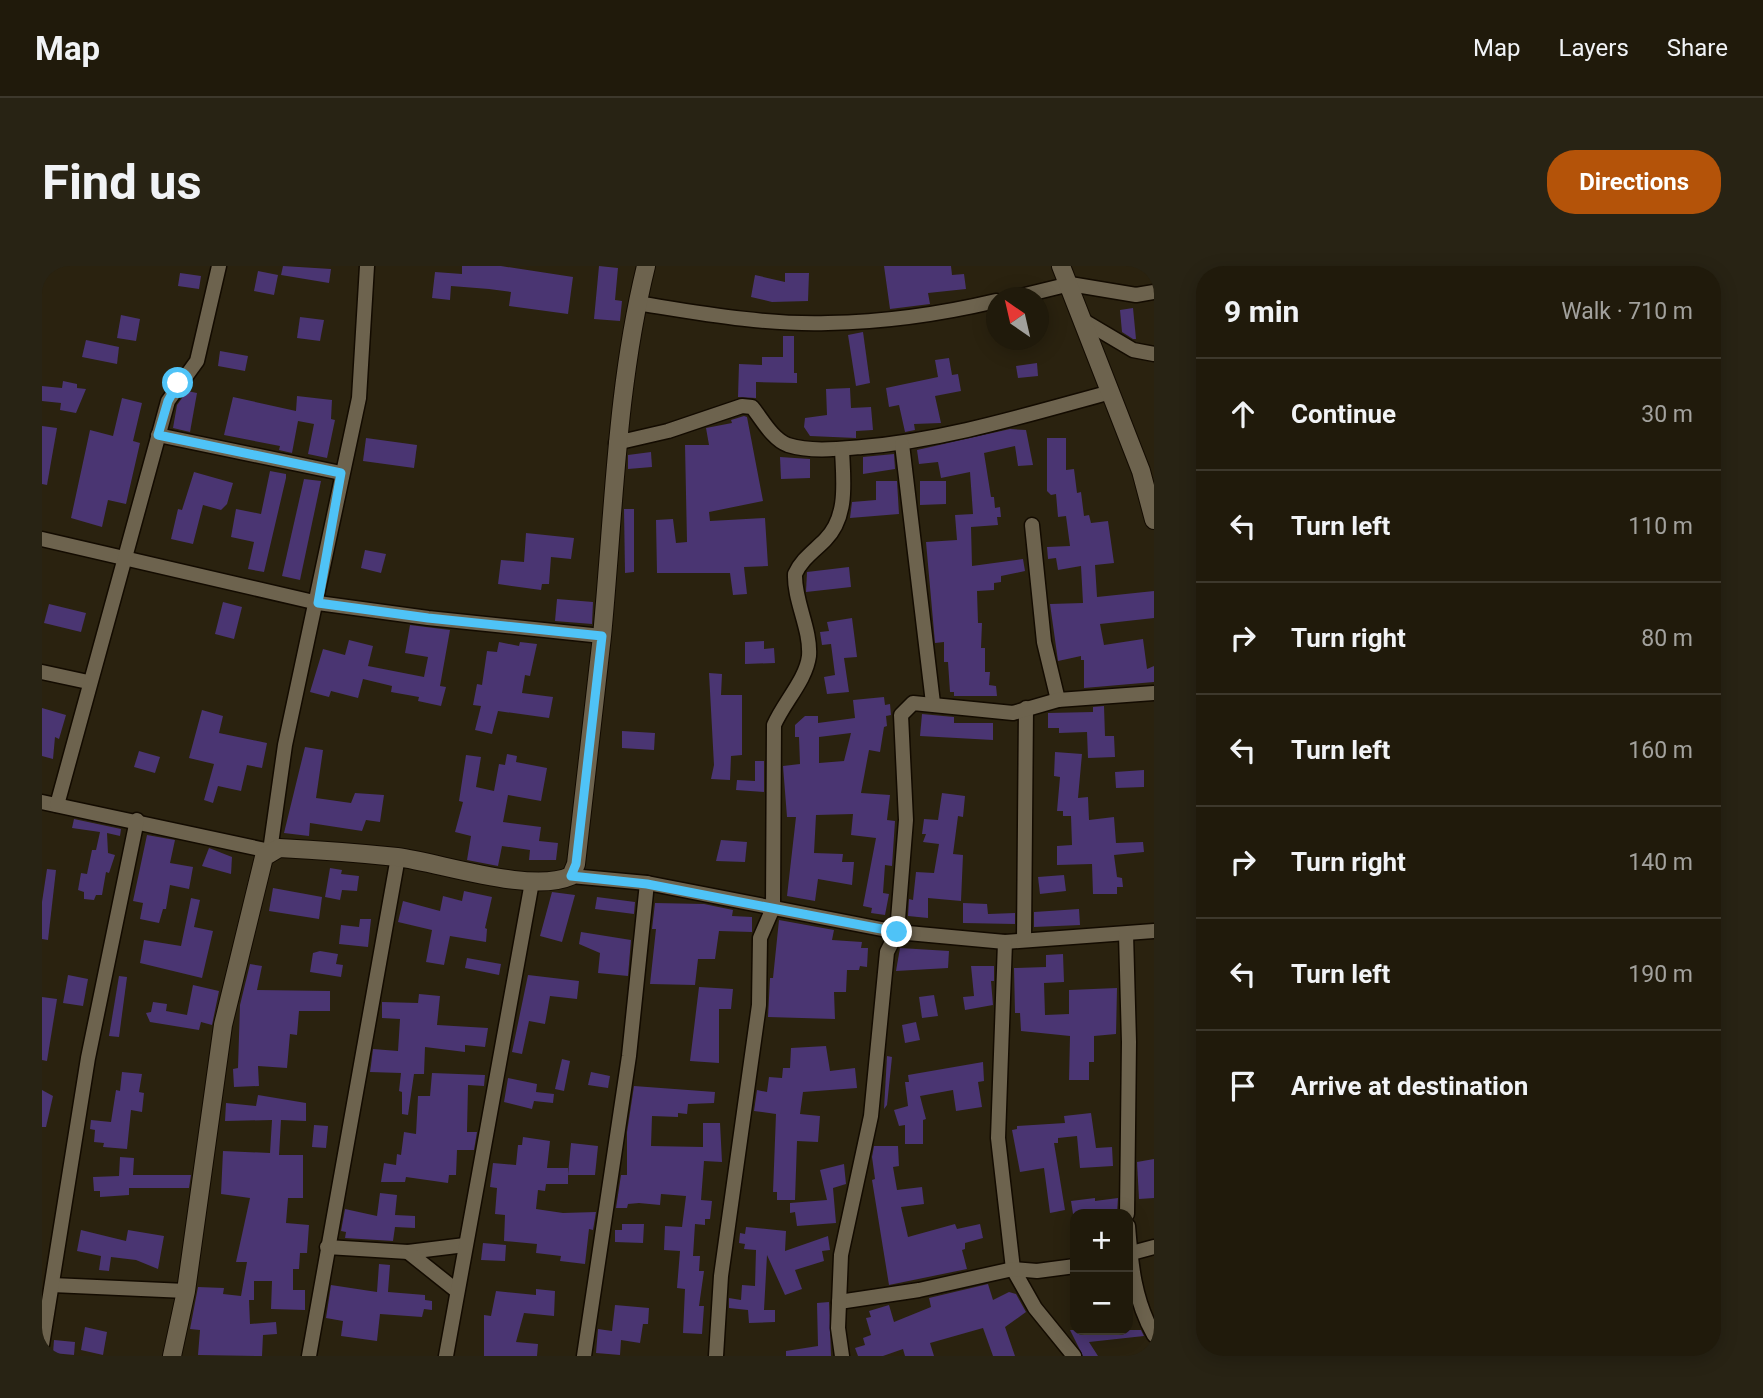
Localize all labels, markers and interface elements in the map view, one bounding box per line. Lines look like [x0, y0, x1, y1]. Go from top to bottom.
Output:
text: Map [35, 29, 100, 68]
text: Map [1473, 34, 1521, 62]
text: Layers [1559, 34, 1629, 62]
text: Share [1667, 34, 1728, 62]
button: Directions [1547, 150, 1721, 214]
text: Find us [42, 154, 202, 211]
north arrow [986, 287, 1049, 350]
text: 9 min [1224, 294, 1299, 329]
text: Walk · 710 m [1561, 298, 1693, 325]
route start [162, 367, 193, 398]
icon: ahead [1224, 395, 1262, 433]
text: Continue [1291, 399, 1396, 429]
text: 30 m [1641, 401, 1693, 428]
icon: left [1224, 507, 1262, 545]
text: Turn left [1291, 511, 1390, 541]
text: 110 m [1628, 513, 1693, 540]
icon: right [1224, 619, 1262, 657]
text: Turn right [1291, 623, 1406, 653]
text: 80 m [1641, 625, 1693, 652]
icon: left [1224, 731, 1262, 769]
text: Turn left [1291, 735, 1390, 765]
text: 160 m [1628, 737, 1693, 764]
icon: right [1224, 843, 1262, 881]
text: Turn right [1291, 847, 1406, 877]
text: 140 m [1628, 849, 1693, 876]
route end [881, 916, 912, 947]
icon: left [1224, 955, 1262, 993]
text: Turn left [1291, 959, 1390, 989]
text: 190 m [1628, 961, 1693, 988]
icon: arrive [1224, 1067, 1262, 1105]
text: Arrive at destination [1291, 1071, 1528, 1101]
map controls [1070, 1209, 1133, 1335]
button: + [1070, 1209, 1133, 1272]
button: − [1070, 1272, 1133, 1335]

